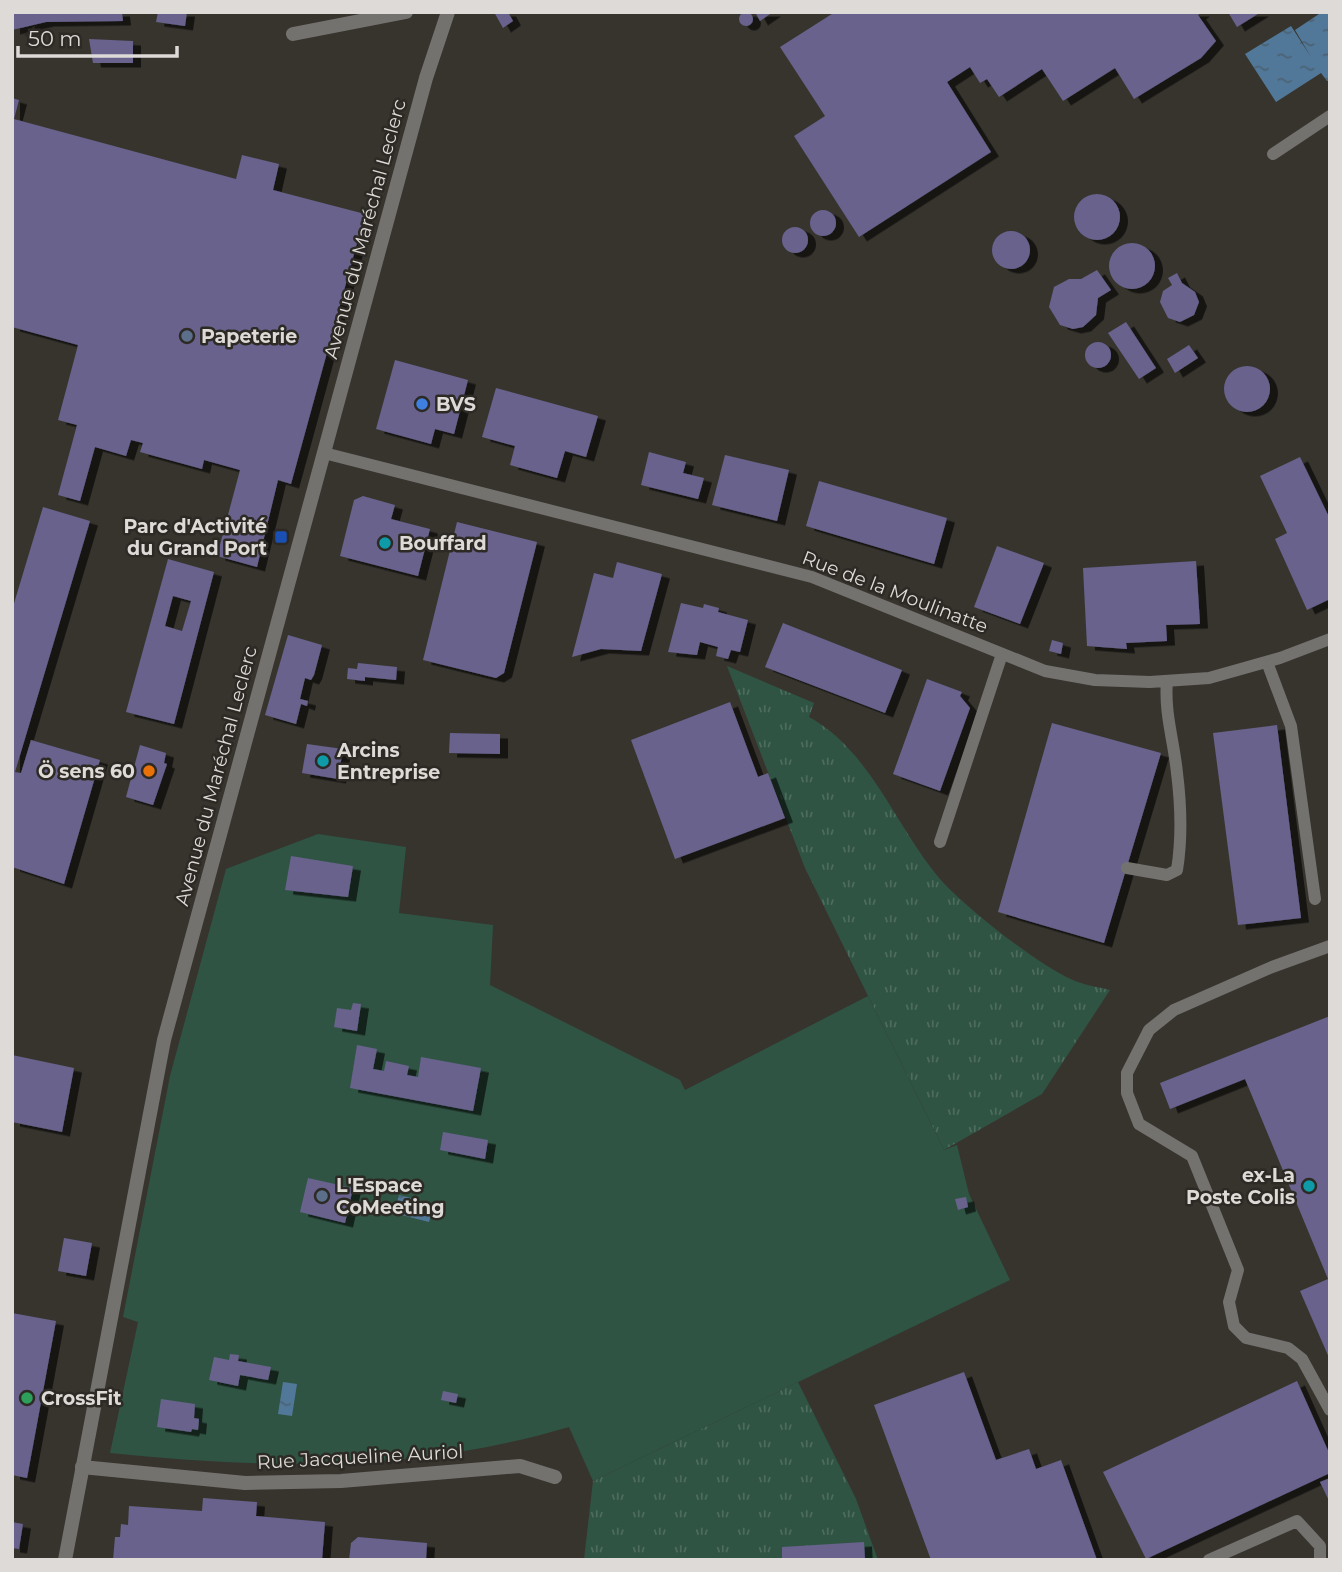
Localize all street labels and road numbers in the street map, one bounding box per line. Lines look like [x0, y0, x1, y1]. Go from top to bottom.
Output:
street label: Avenue du Maréchal Leclerc [319, 97, 411, 361]
street label: Rue de la Moulinatte [799, 546, 991, 638]
street label: Avenue du Maréchal Leclerc [170, 644, 262, 908]
street label: Rue Jacqueline Auriol [256, 1440, 464, 1474]

